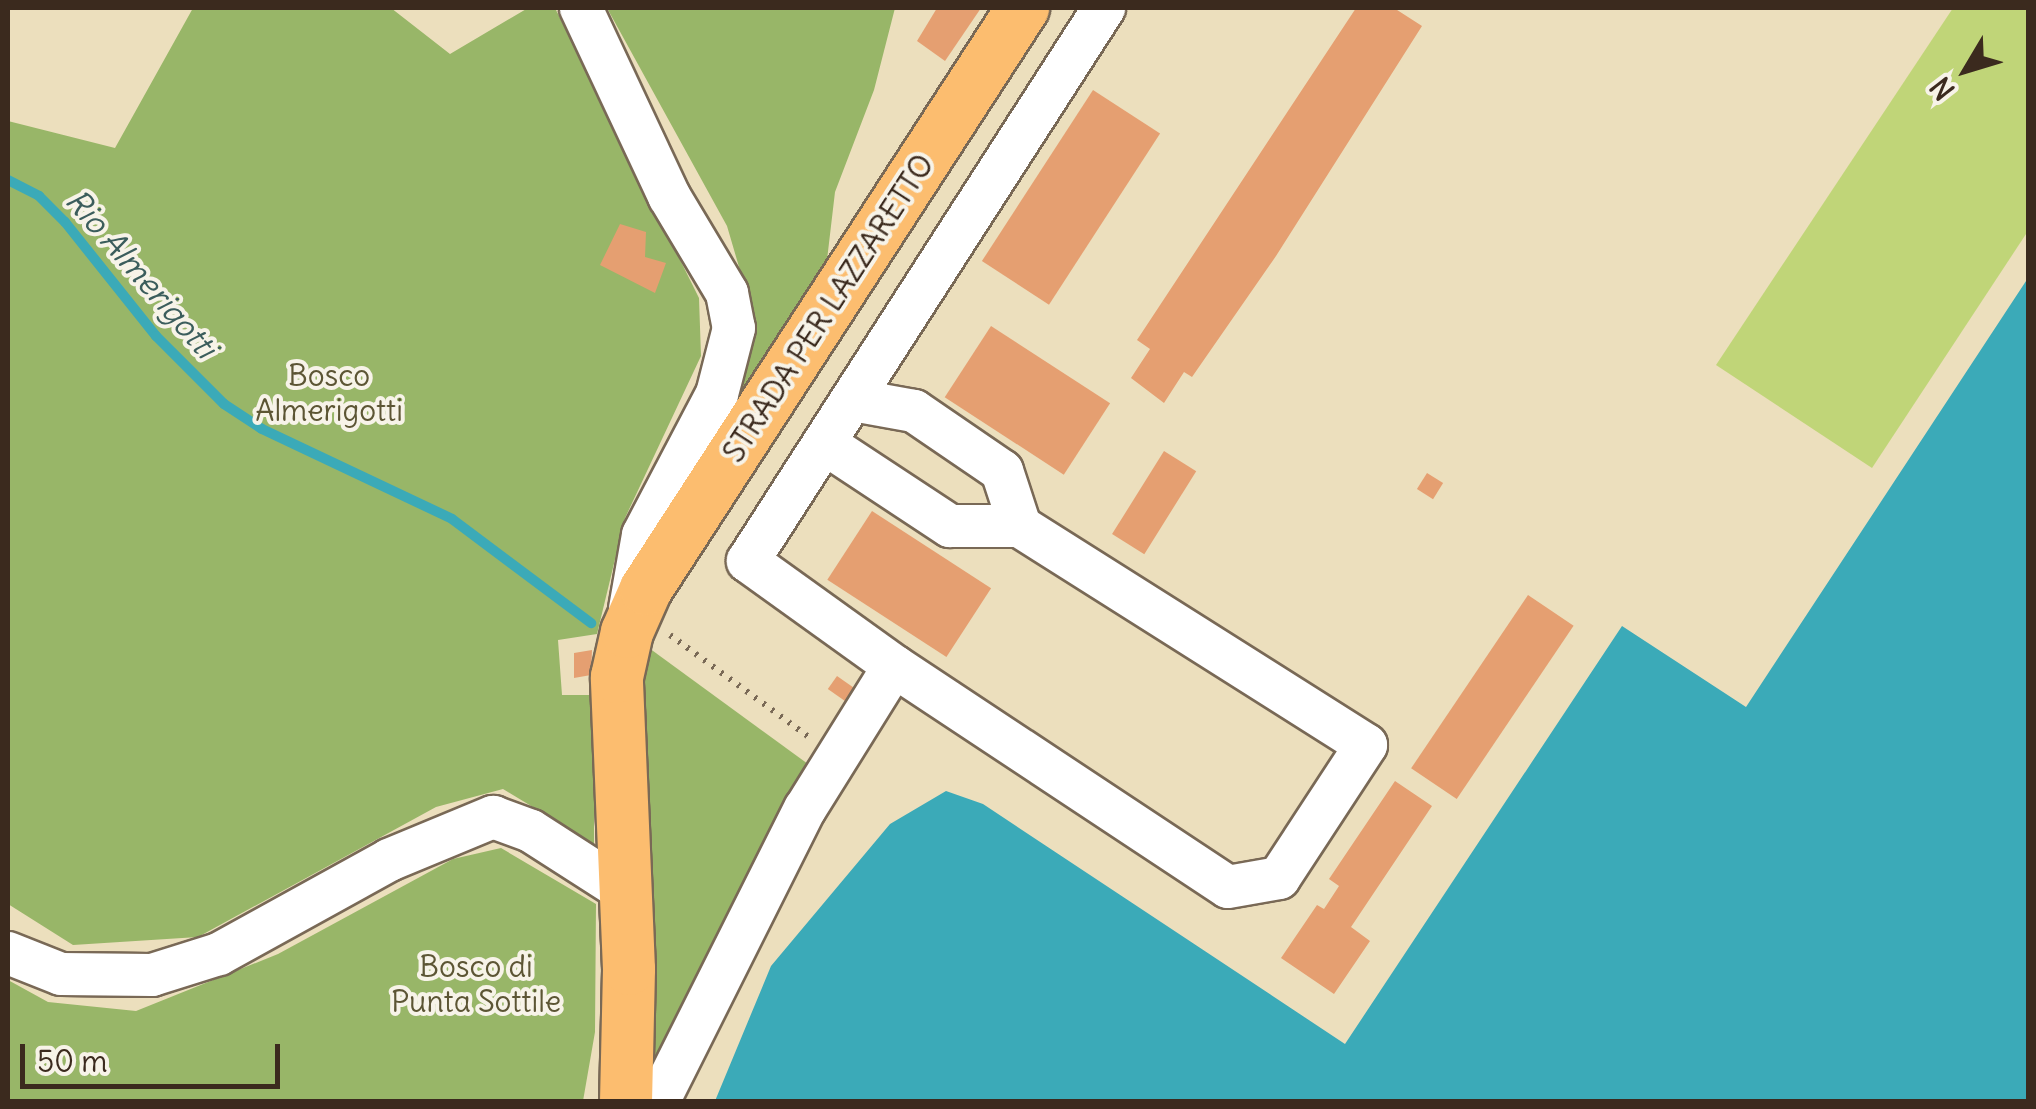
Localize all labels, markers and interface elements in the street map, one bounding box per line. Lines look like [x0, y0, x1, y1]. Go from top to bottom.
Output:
north arrow [1916, 20, 2016, 120]
text: N [1922, 70, 1963, 107]
street label: STRADA PER LAZZARETTO [715, 147, 941, 469]
water label: Rio Almerigotti [57, 182, 225, 366]
park label: Bosco Almerigotti [255, 357, 403, 428]
park label: Bosco di Punta Sottile [391, 948, 561, 1018]
scale bar [25, 1024, 285, 1086]
text: 50 m [37, 1042, 107, 1080]

